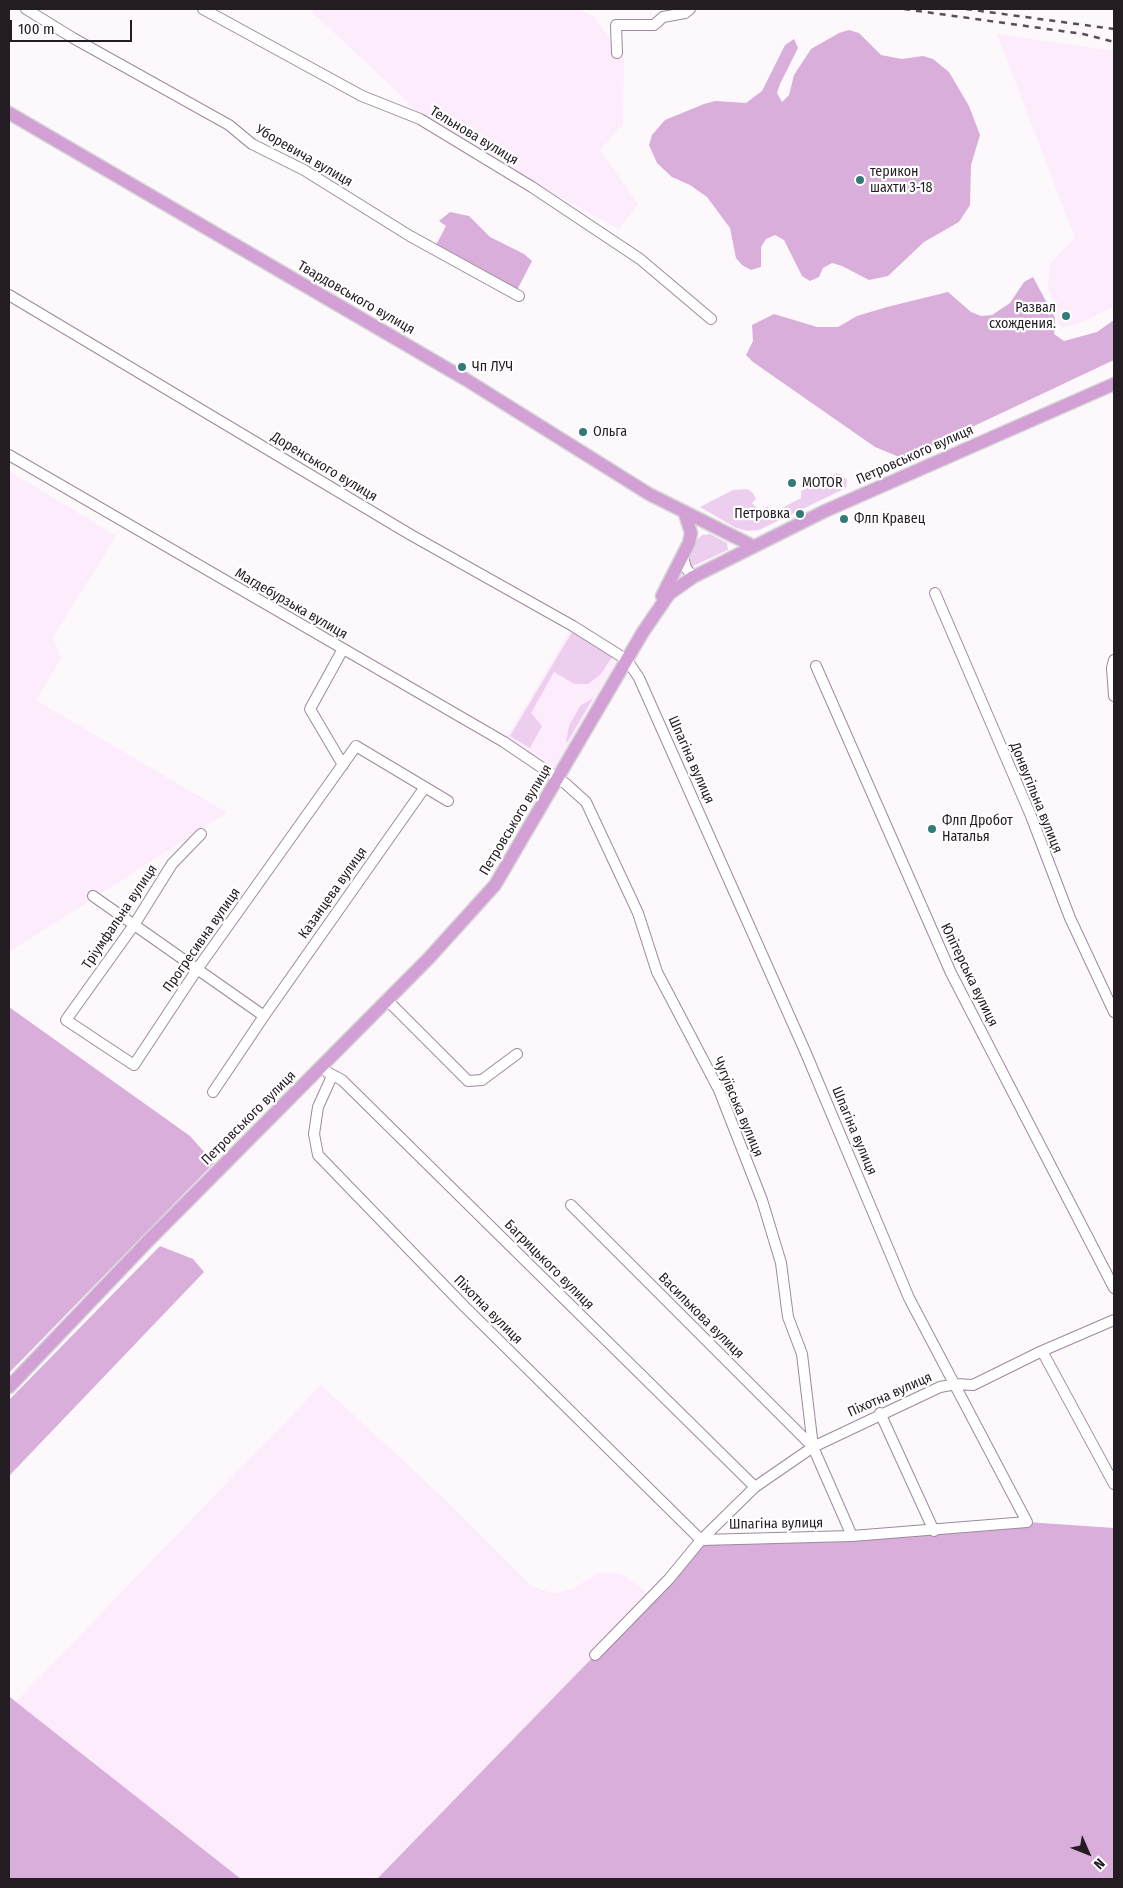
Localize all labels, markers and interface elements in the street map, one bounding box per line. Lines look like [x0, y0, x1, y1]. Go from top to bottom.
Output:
scale bar [12, 10, 135, 42]
text: 100 m [18, 20, 55, 38]
street label: Тельнова вулиця [427, 103, 521, 169]
street label: Уборевича вулиця [253, 121, 355, 191]
place label: терикон шахти 3-18 [870, 164, 932, 196]
marker: терикон шахти 3-18 [854, 174, 866, 186]
street label: Твардовського вулиця [294, 258, 418, 338]
place label: Развал схождения. [989, 300, 1056, 332]
marker: Развал схождения. [1060, 310, 1072, 322]
place label: Чп ЛУЧ [472, 359, 513, 375]
marker: Чп ЛУЧ [456, 361, 468, 373]
street label: Петровського вулиця [854, 422, 976, 488]
place label: Ольга [593, 424, 627, 440]
marker: Ольга [577, 426, 589, 438]
street label: Доренського вулиця [268, 429, 380, 505]
place label: MOTOR [802, 475, 843, 491]
marker: MOTOR [786, 477, 798, 489]
place label: Петровка [734, 506, 790, 522]
marker: Петровка [794, 508, 806, 520]
place label: Флп Кравец [854, 511, 925, 527]
marker: Флп Кравец [838, 513, 850, 525]
street label: Магдебурзька вулиця [232, 565, 350, 643]
street label: Шпагіна вулиця [664, 713, 718, 807]
street label: Донвугільна вулиця [1006, 740, 1066, 856]
street label: Петровського вулиця [476, 761, 556, 879]
place label: Флп Дробот Наталья [942, 813, 1013, 846]
marker: Флп Дробот Наталья [926, 823, 938, 835]
street label: Казанцева вулиця [295, 844, 371, 942]
street label: Тріумфальна вулиця [79, 862, 161, 972]
street label: Прогресивна вулиця [160, 885, 244, 995]
street label: Юпітерська вулиця [937, 921, 1001, 1029]
street label: Чугуївська вулиця [709, 1054, 767, 1160]
street label: Петровського вулиця [198, 1067, 300, 1169]
street label: Шпагіна вулиця [828, 1084, 880, 1178]
street label: Багрицького вулиця [501, 1217, 597, 1313]
street label: Василькова вулиця [655, 1270, 747, 1362]
street label: Піхотна вулиця [450, 1272, 526, 1348]
street label: Піхотна вулиця [845, 1369, 935, 1421]
street label: Шпагіна вулиця [729, 1515, 823, 1533]
north arrow [1063, 1828, 1113, 1878]
text: N [1090, 1855, 1108, 1873]

